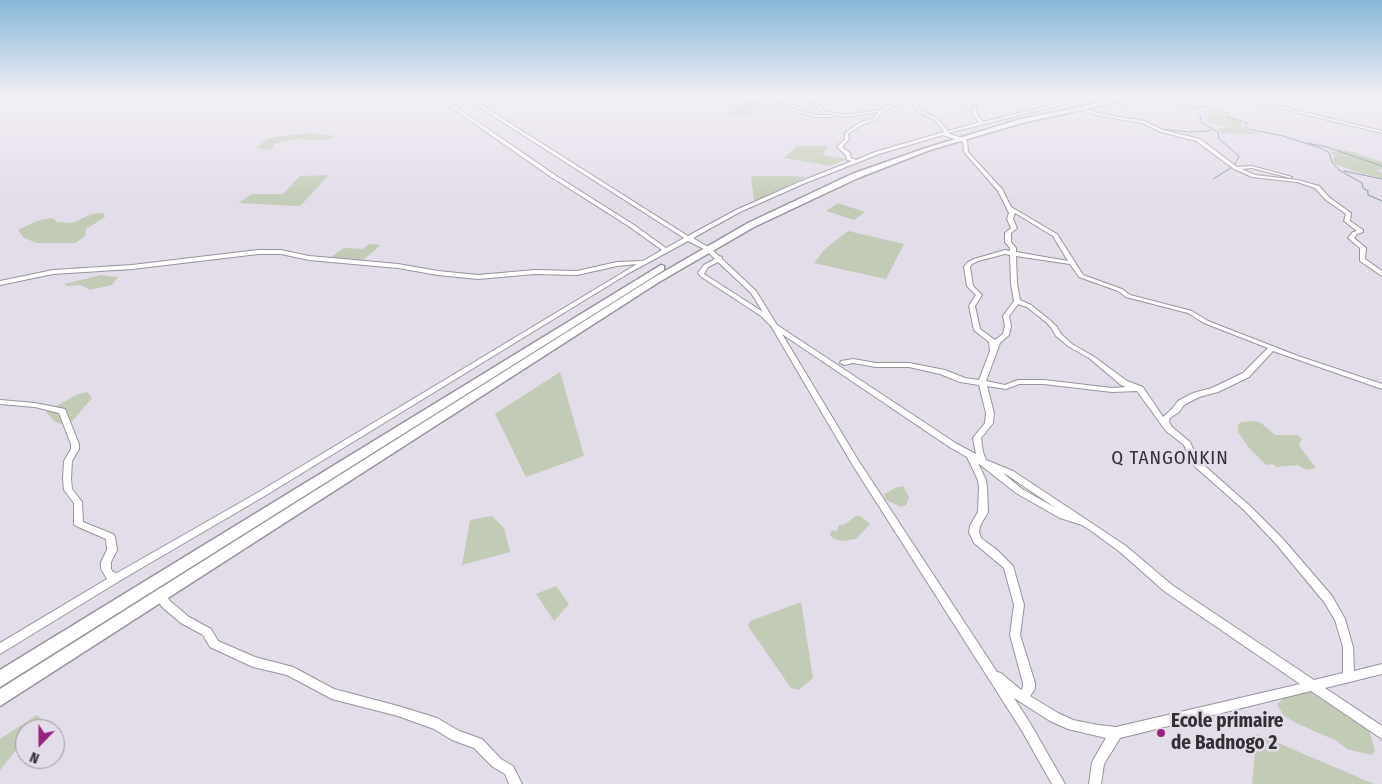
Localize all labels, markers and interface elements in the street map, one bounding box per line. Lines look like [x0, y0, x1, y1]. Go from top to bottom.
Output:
district label: Q TANGONKIN [1110, 448, 1230, 470]
place label: Ecole primaire de Badnogo 2 [1171, 711, 1283, 755]
north arrow [15, 719, 65, 769]
marker: Ecole primaire de Badnogo 2 [1155, 727, 1167, 739]
text: N [28, 748, 42, 767]

